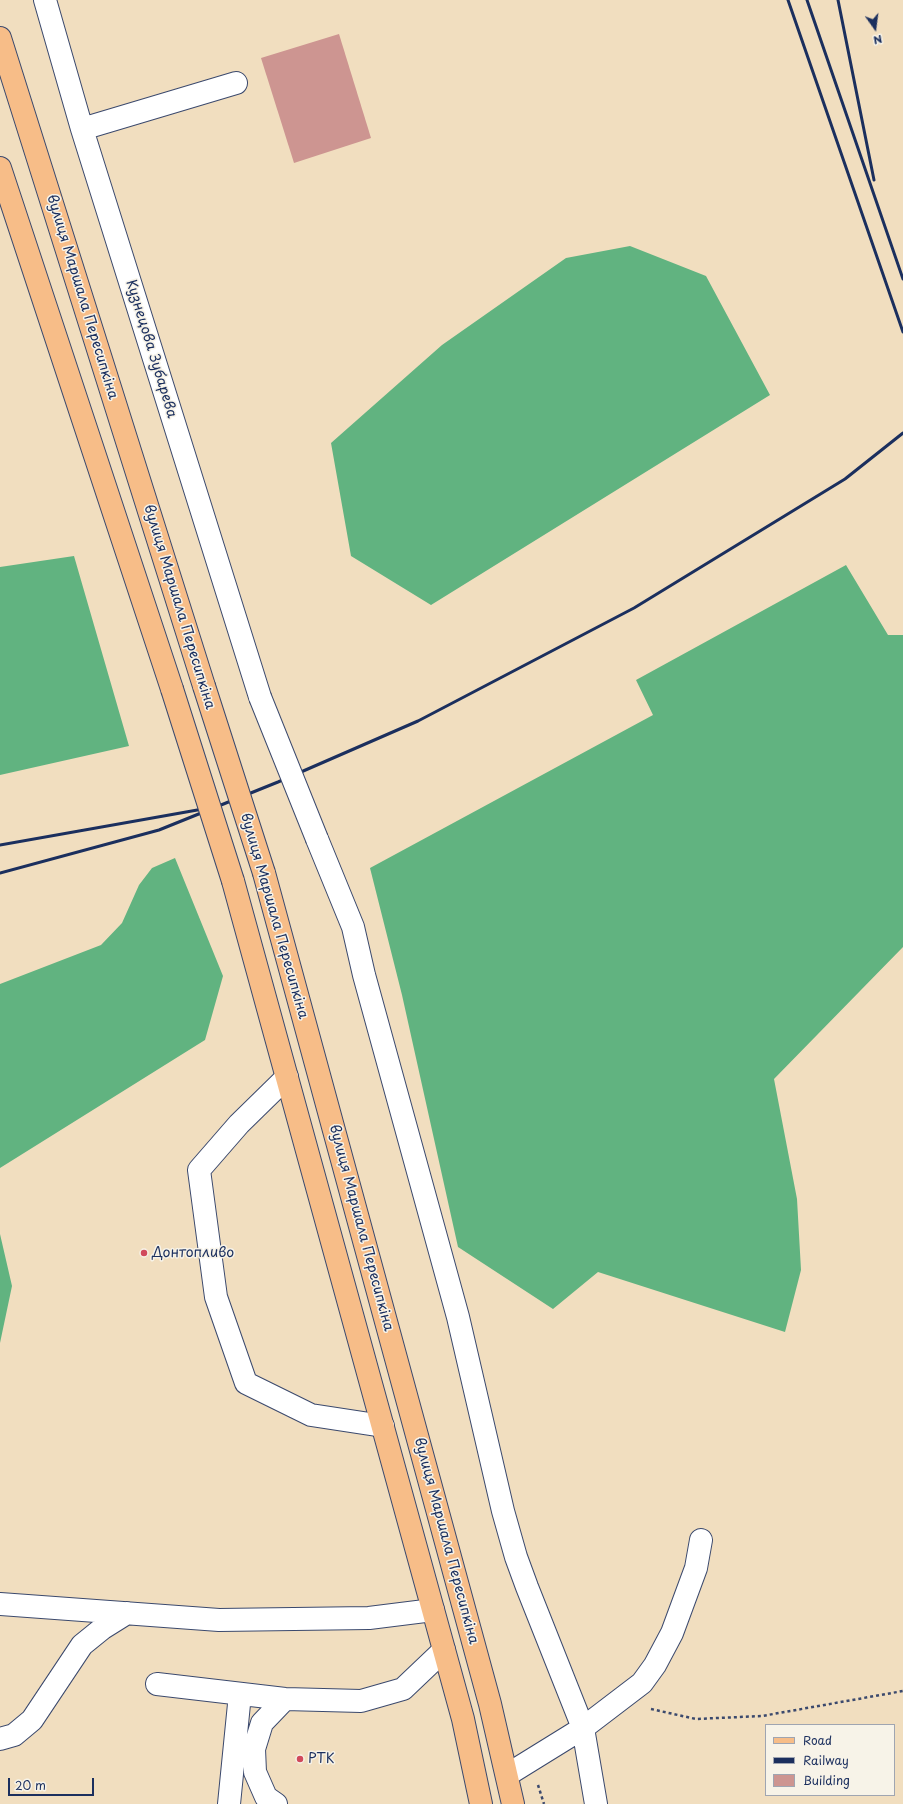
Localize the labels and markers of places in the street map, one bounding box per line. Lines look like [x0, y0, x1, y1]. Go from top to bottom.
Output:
place label: Донтопливо [152, 1245, 234, 1261]
marker: Донтопливо [139, 1248, 149, 1258]
place label: РТК [308, 1751, 335, 1767]
marker: РТК [295, 1754, 305, 1764]

